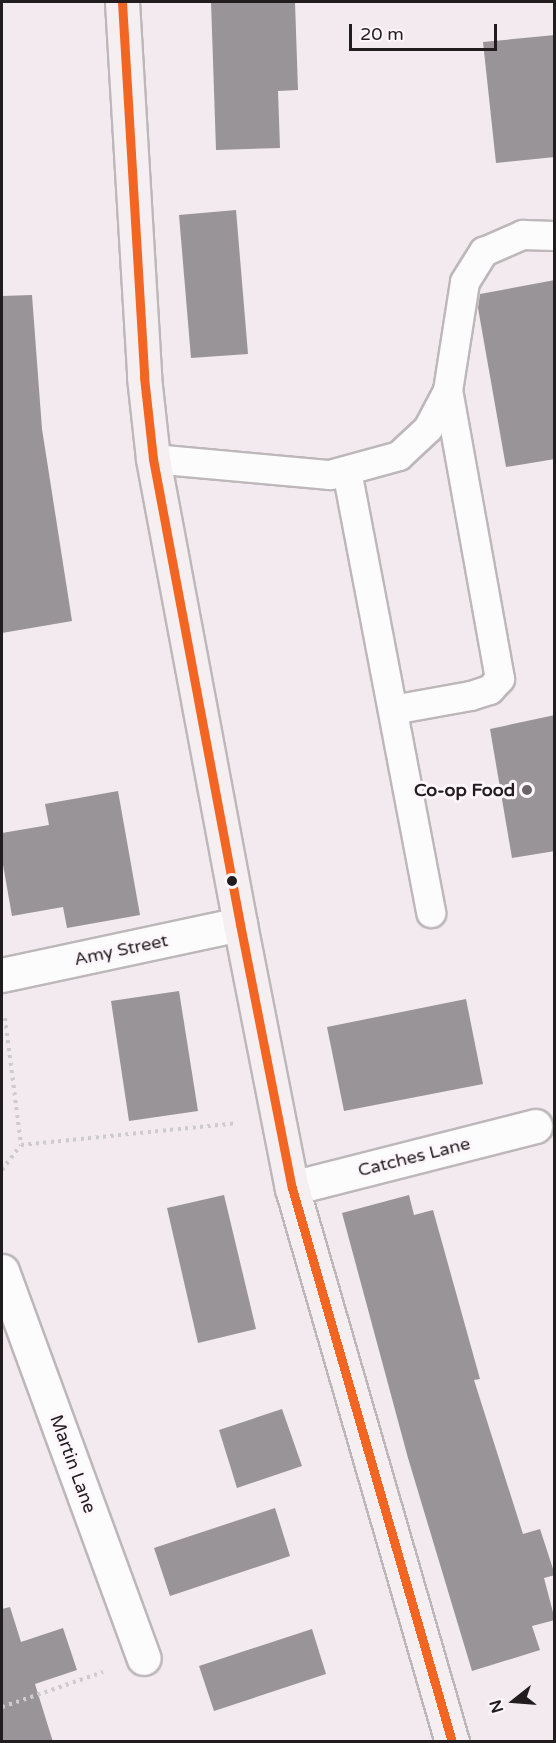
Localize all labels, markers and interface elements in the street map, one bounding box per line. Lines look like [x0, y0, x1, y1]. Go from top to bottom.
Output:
scale bar [352, 12, 500, 50]
text: 20 m [360, 23, 404, 45]
place label: Co-op Food [414, 779, 515, 801]
marker: Co-op Food [520, 783, 534, 797]
unlabelled marker [226, 875, 238, 887]
street label: Amy Street [72, 930, 170, 970]
street label: Catches Lane [356, 1133, 472, 1181]
street label: Martin Lane [45, 1412, 101, 1516]
north arrow [484, 1671, 544, 1731]
text: N [485, 1697, 508, 1715]

